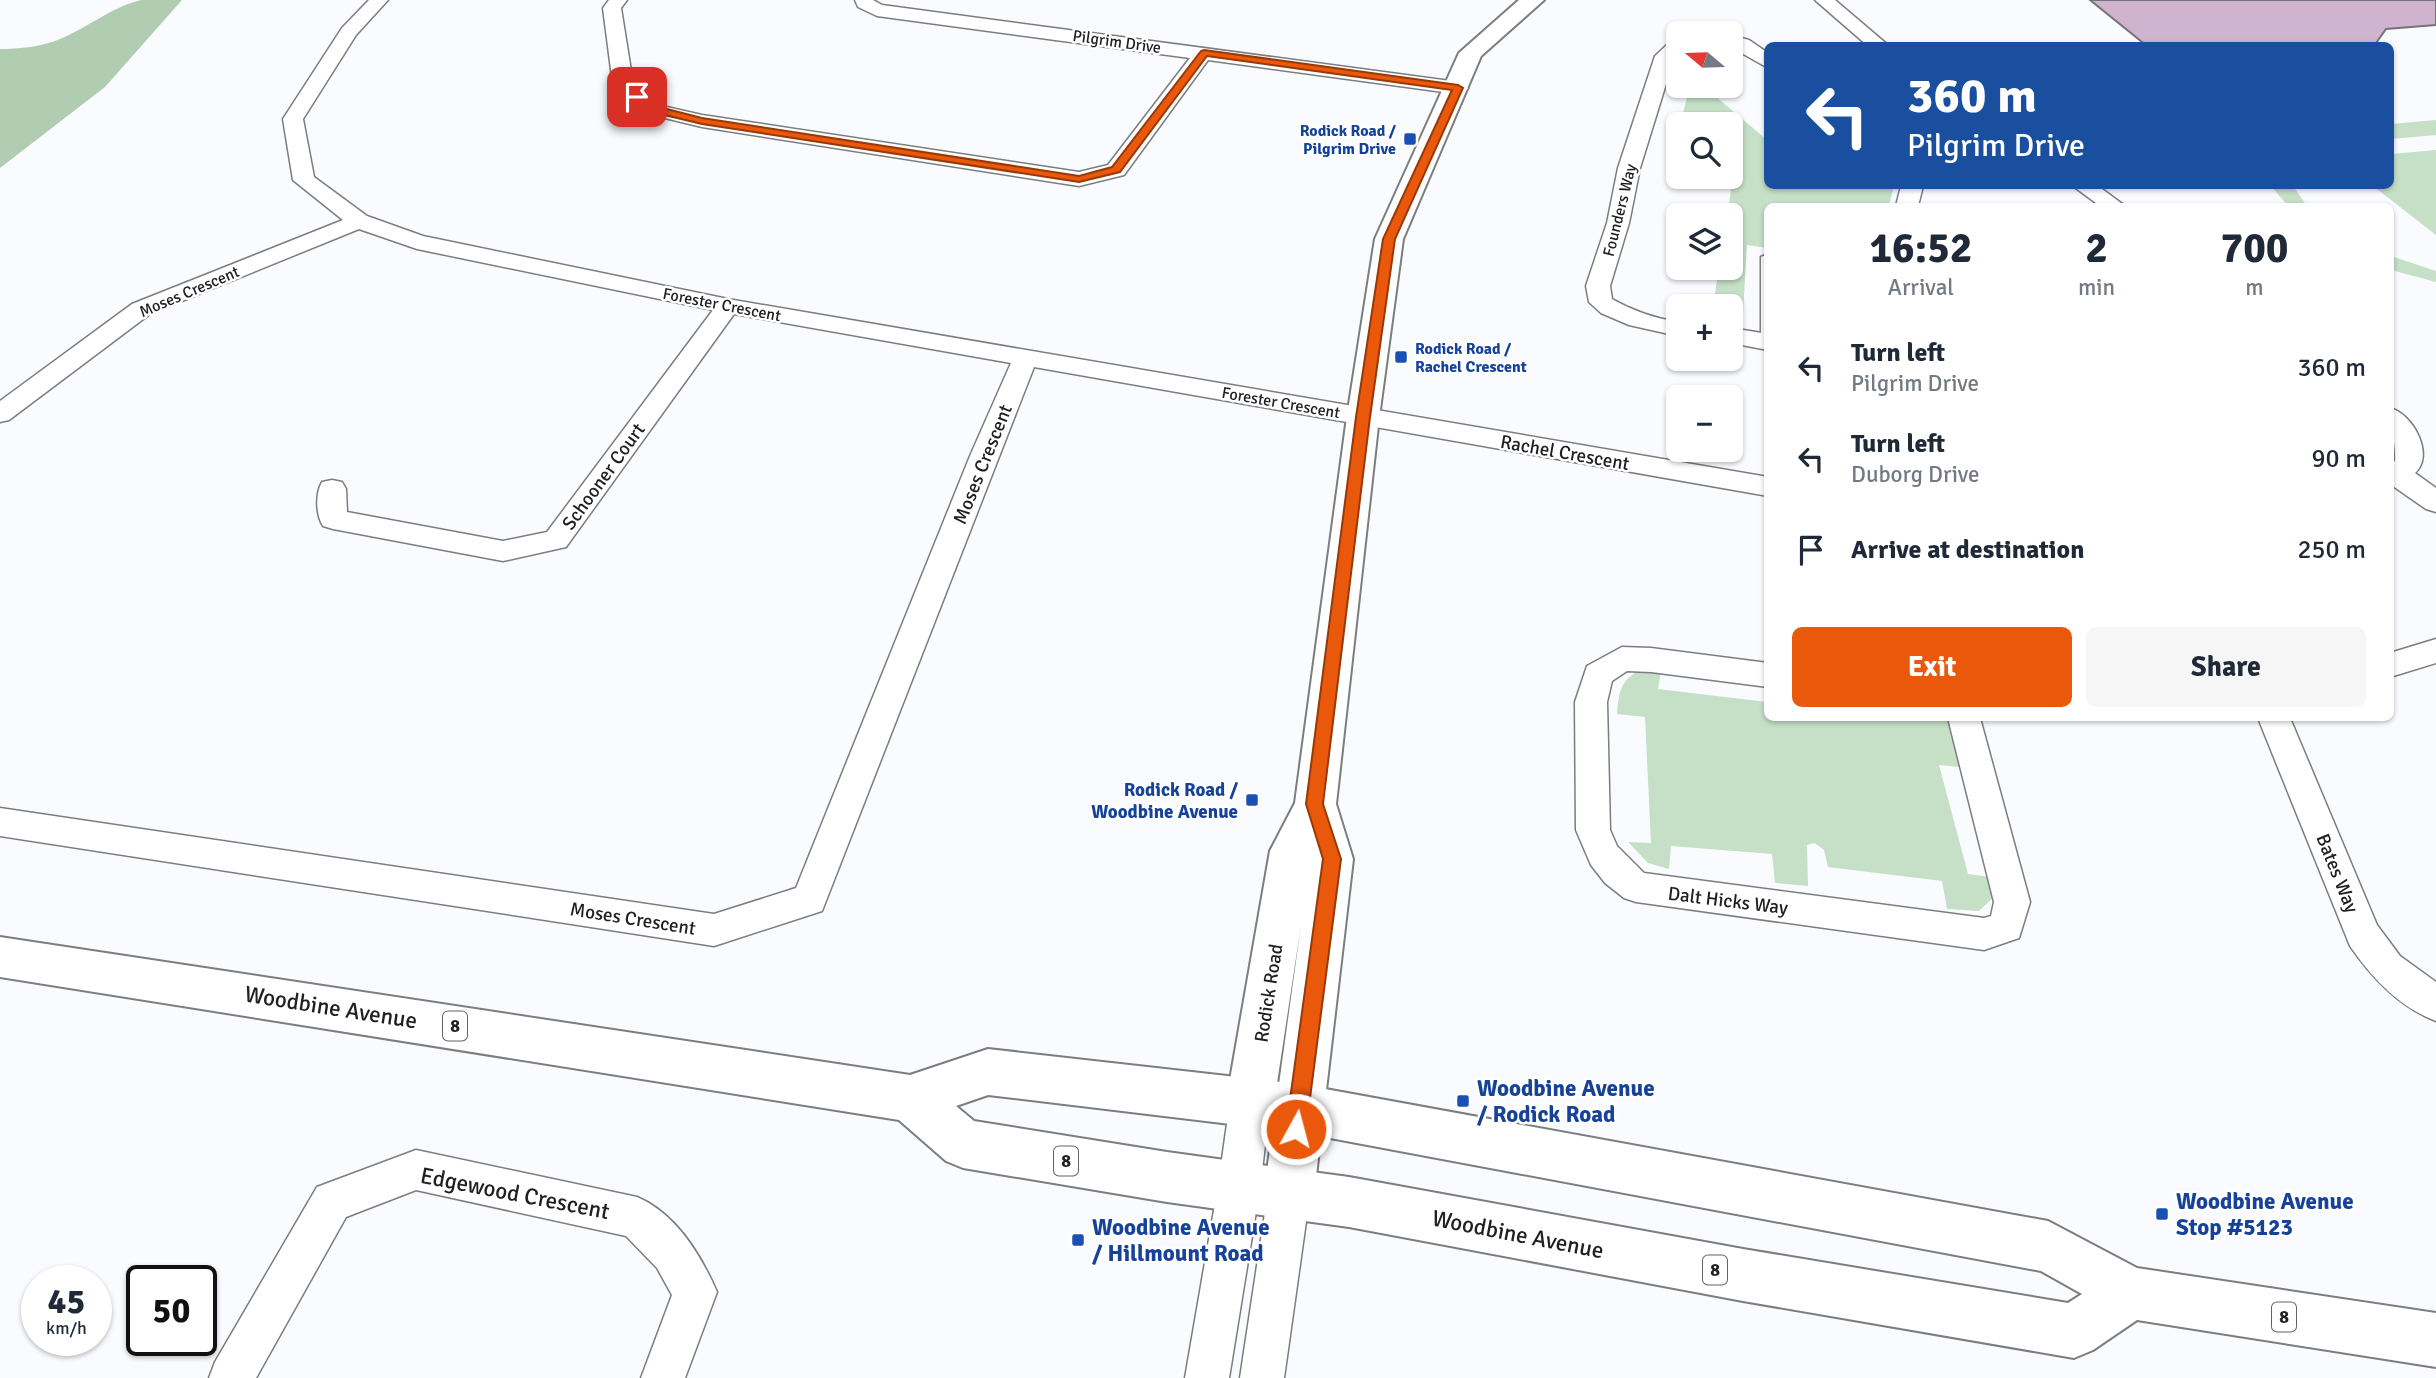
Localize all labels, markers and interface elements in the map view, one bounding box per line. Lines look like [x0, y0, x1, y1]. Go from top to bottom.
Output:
north arrow [1666, 21, 1743, 98]
map controls [1666, 21, 1743, 462]
street label: Pilgrim Drive [1071, 26, 1162, 58]
text: 360 m [1907, 66, 2037, 126]
pin [607, 67, 667, 127]
icon: left [1792, 70, 1883, 161]
icon: arrive [618, 78, 656, 116]
button: search [1666, 112, 1743, 189]
place label: Rodick Road / Pilgrim Drive [1300, 121, 1397, 159]
text: Pilgrim Drive [1907, 126, 2085, 165]
marker: Rodick Road / Pilgrim Drive [1402, 131, 1418, 147]
street label: Founders Way [1599, 161, 1641, 259]
button: layers [1666, 203, 1743, 280]
text: 16:52 [1869, 223, 1973, 274]
text: 2 [2085, 223, 2108, 274]
text: 700 [2220, 223, 2289, 274]
street label: Moses Crescent [136, 262, 243, 322]
text: Arrival [1888, 273, 1954, 302]
text: min [2078, 273, 2115, 302]
text: m [2245, 273, 2264, 302]
street label: Forester Crescent [661, 284, 783, 326]
button: + [1666, 294, 1743, 371]
text: Turn left [1851, 337, 1945, 369]
place label: Rodick Road / Rachel Crescent [1415, 339, 1527, 377]
marker: Rodick Road / Rachel Crescent [1393, 349, 1409, 365]
icon: left [1792, 349, 1830, 387]
text: 360 m [2297, 352, 2366, 384]
text: Pilgrim Drive [1851, 369, 1979, 398]
street label: Forester Crescent [1220, 383, 1342, 423]
button: − [1666, 385, 1743, 462]
street label: Moses Crescent [948, 401, 1018, 528]
street label: Schooner Court [557, 418, 651, 535]
text: Turn left [1851, 428, 1945, 460]
street label: Rachel Crescent [1498, 430, 1632, 476]
icon: left [1792, 440, 1830, 478]
text: 90 m [2311, 443, 2366, 475]
text: Duborg Drive [1851, 460, 1979, 489]
icon: arrive [1792, 531, 1830, 569]
text: Arrive at destination [1851, 534, 2084, 566]
text: 250 m [2297, 534, 2366, 566]
button: Exit [1792, 627, 2072, 707]
button: Share [2086, 627, 2366, 707]
place label: Rodick Road / Woodbine Avenue [1091, 778, 1238, 824]
marker: Rodick Road / Woodbine Avenue [1244, 792, 1260, 808]
street label: Bates Way [2310, 830, 2364, 917]
street label: Dalt Hicks Way [1667, 882, 1789, 920]
street label: Moses Crescent [568, 897, 698, 941]
street label: Rodick Road [1249, 942, 1289, 1044]
street label: Woodbine Avenue [243, 980, 419, 1035]
road number: 8 [443, 1012, 467, 1041]
place label: Woodbine Avenue / Rodick Road [1477, 1074, 1655, 1129]
position arrow [1259, 1092, 1333, 1166]
marker: Woodbine Avenue / Rodick Road [1455, 1093, 1471, 1109]
road number: 8 [1054, 1146, 1078, 1176]
street label: Edgewood Crescent [418, 1161, 612, 1226]
place label: Woodbine Avenue Stop #5123 [2176, 1187, 2354, 1242]
street label: Woodbine Avenue [1430, 1204, 1606, 1265]
marker: Woodbine Avenue Stop #5123 [2154, 1206, 2170, 1222]
place label: Woodbine Avenue / Hillmount Road [1092, 1213, 1270, 1268]
marker: Woodbine Avenue / Hillmount Road [1070, 1232, 1086, 1248]
road number: 8 [1703, 1255, 1727, 1284]
speed limit sign: 50 [126, 1265, 217, 1356]
text: 45 [48, 1280, 85, 1323]
road number: 8 [2272, 1302, 2296, 1332]
text: km/h [46, 1317, 87, 1339]

